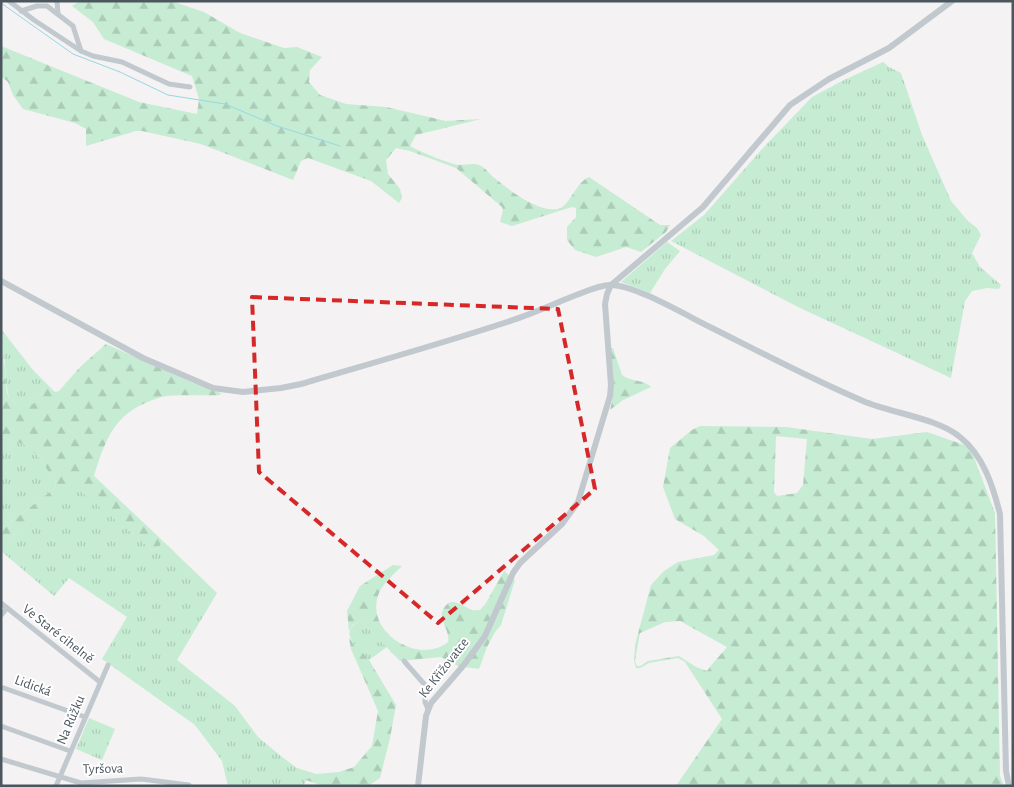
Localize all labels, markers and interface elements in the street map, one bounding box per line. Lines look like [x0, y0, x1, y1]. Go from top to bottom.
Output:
street label: Ve Staré cihelně [20, 602, 96, 666]
street label: Ke Křižovatce [416, 635, 472, 701]
street label: Lidická [13, 673, 54, 699]
street label: Na Růžku [54, 693, 88, 747]
street label: Tyršova [83, 762, 124, 776]

